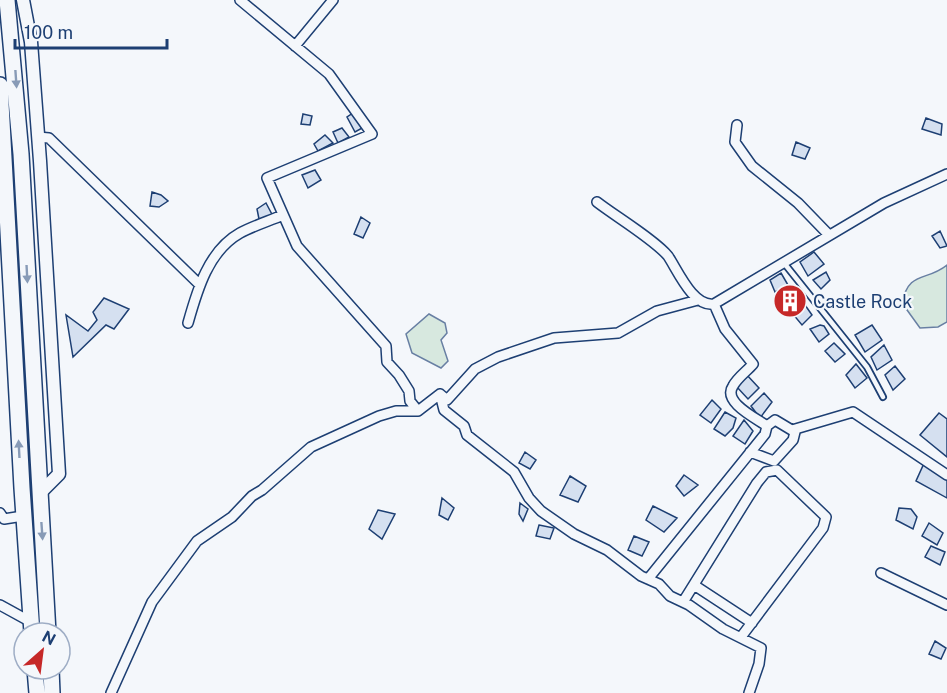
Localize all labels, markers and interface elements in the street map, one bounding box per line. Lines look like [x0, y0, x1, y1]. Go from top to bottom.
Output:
scale bar [15, 12, 166, 50]
text: 100 m [24, 22, 73, 43]
one-way arrow [11, 70, 21, 89]
one-way arrow [23, 264, 32, 283]
building icon: Castle Rock [772, 283, 808, 319]
place label: Castle Rock [813, 291, 912, 312]
one-way arrow [15, 439, 24, 458]
one-way arrow [37, 522, 46, 541]
north arrow [12, 621, 72, 681]
text: N [39, 627, 59, 650]

